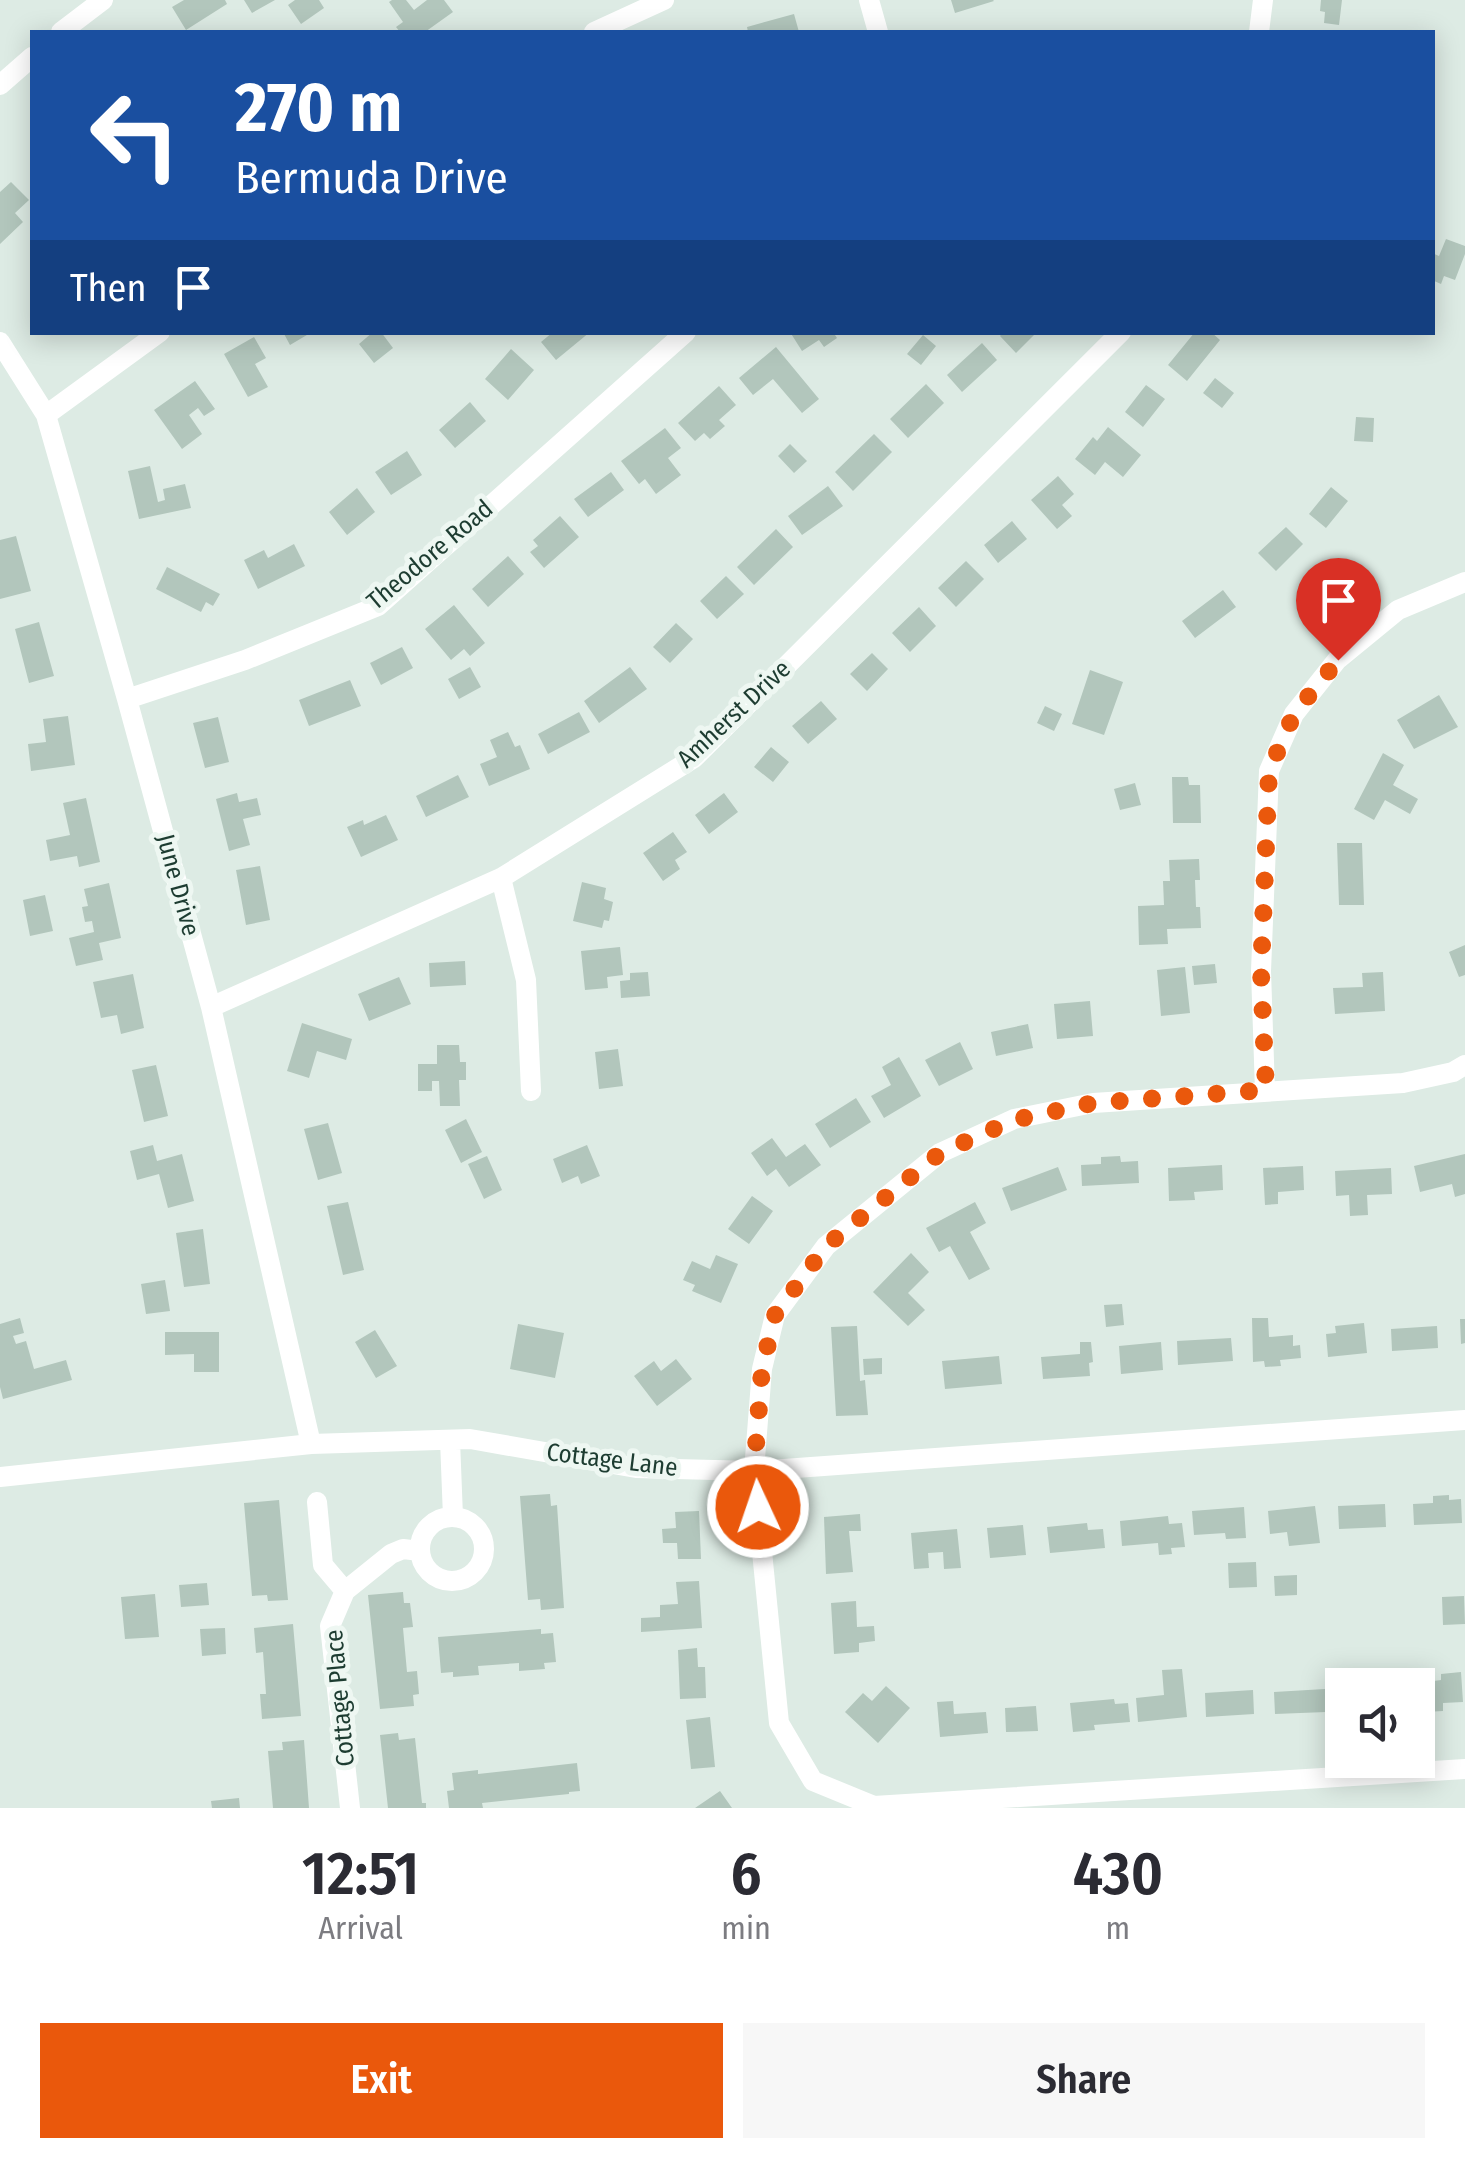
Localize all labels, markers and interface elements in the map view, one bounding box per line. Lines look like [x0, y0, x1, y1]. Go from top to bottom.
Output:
text: 270 m [235, 66, 402, 150]
icon: left [70, 70, 200, 200]
text: Bermuda Drive [235, 151, 508, 205]
icon: arrive [166, 260, 221, 315]
text: Then [70, 265, 146, 311]
street label: Theodore Road [361, 494, 499, 616]
pin [1296, 558, 1381, 661]
icon: arrive [1311, 573, 1366, 628]
street label: Amherst Drive [671, 654, 797, 774]
street label: June Drive [150, 831, 206, 939]
street label: Cottage Lane [545, 1437, 679, 1483]
position arrow [706, 1455, 810, 1559]
street label: Cottage Place [319, 1628, 361, 1768]
map controls [1325, 1668, 1435, 1778]
button: sound [1325, 1668, 1435, 1778]
text: 12:51 [302, 1838, 419, 1910]
text: 6 [731, 1838, 762, 1910]
text: 430 [1073, 1838, 1163, 1910]
text: Arrival [318, 1909, 403, 1947]
text: min [721, 1909, 771, 1947]
text: m [1106, 1909, 1130, 1947]
button: Exit [40, 2023, 723, 2138]
button: Share [743, 2023, 1425, 2138]

